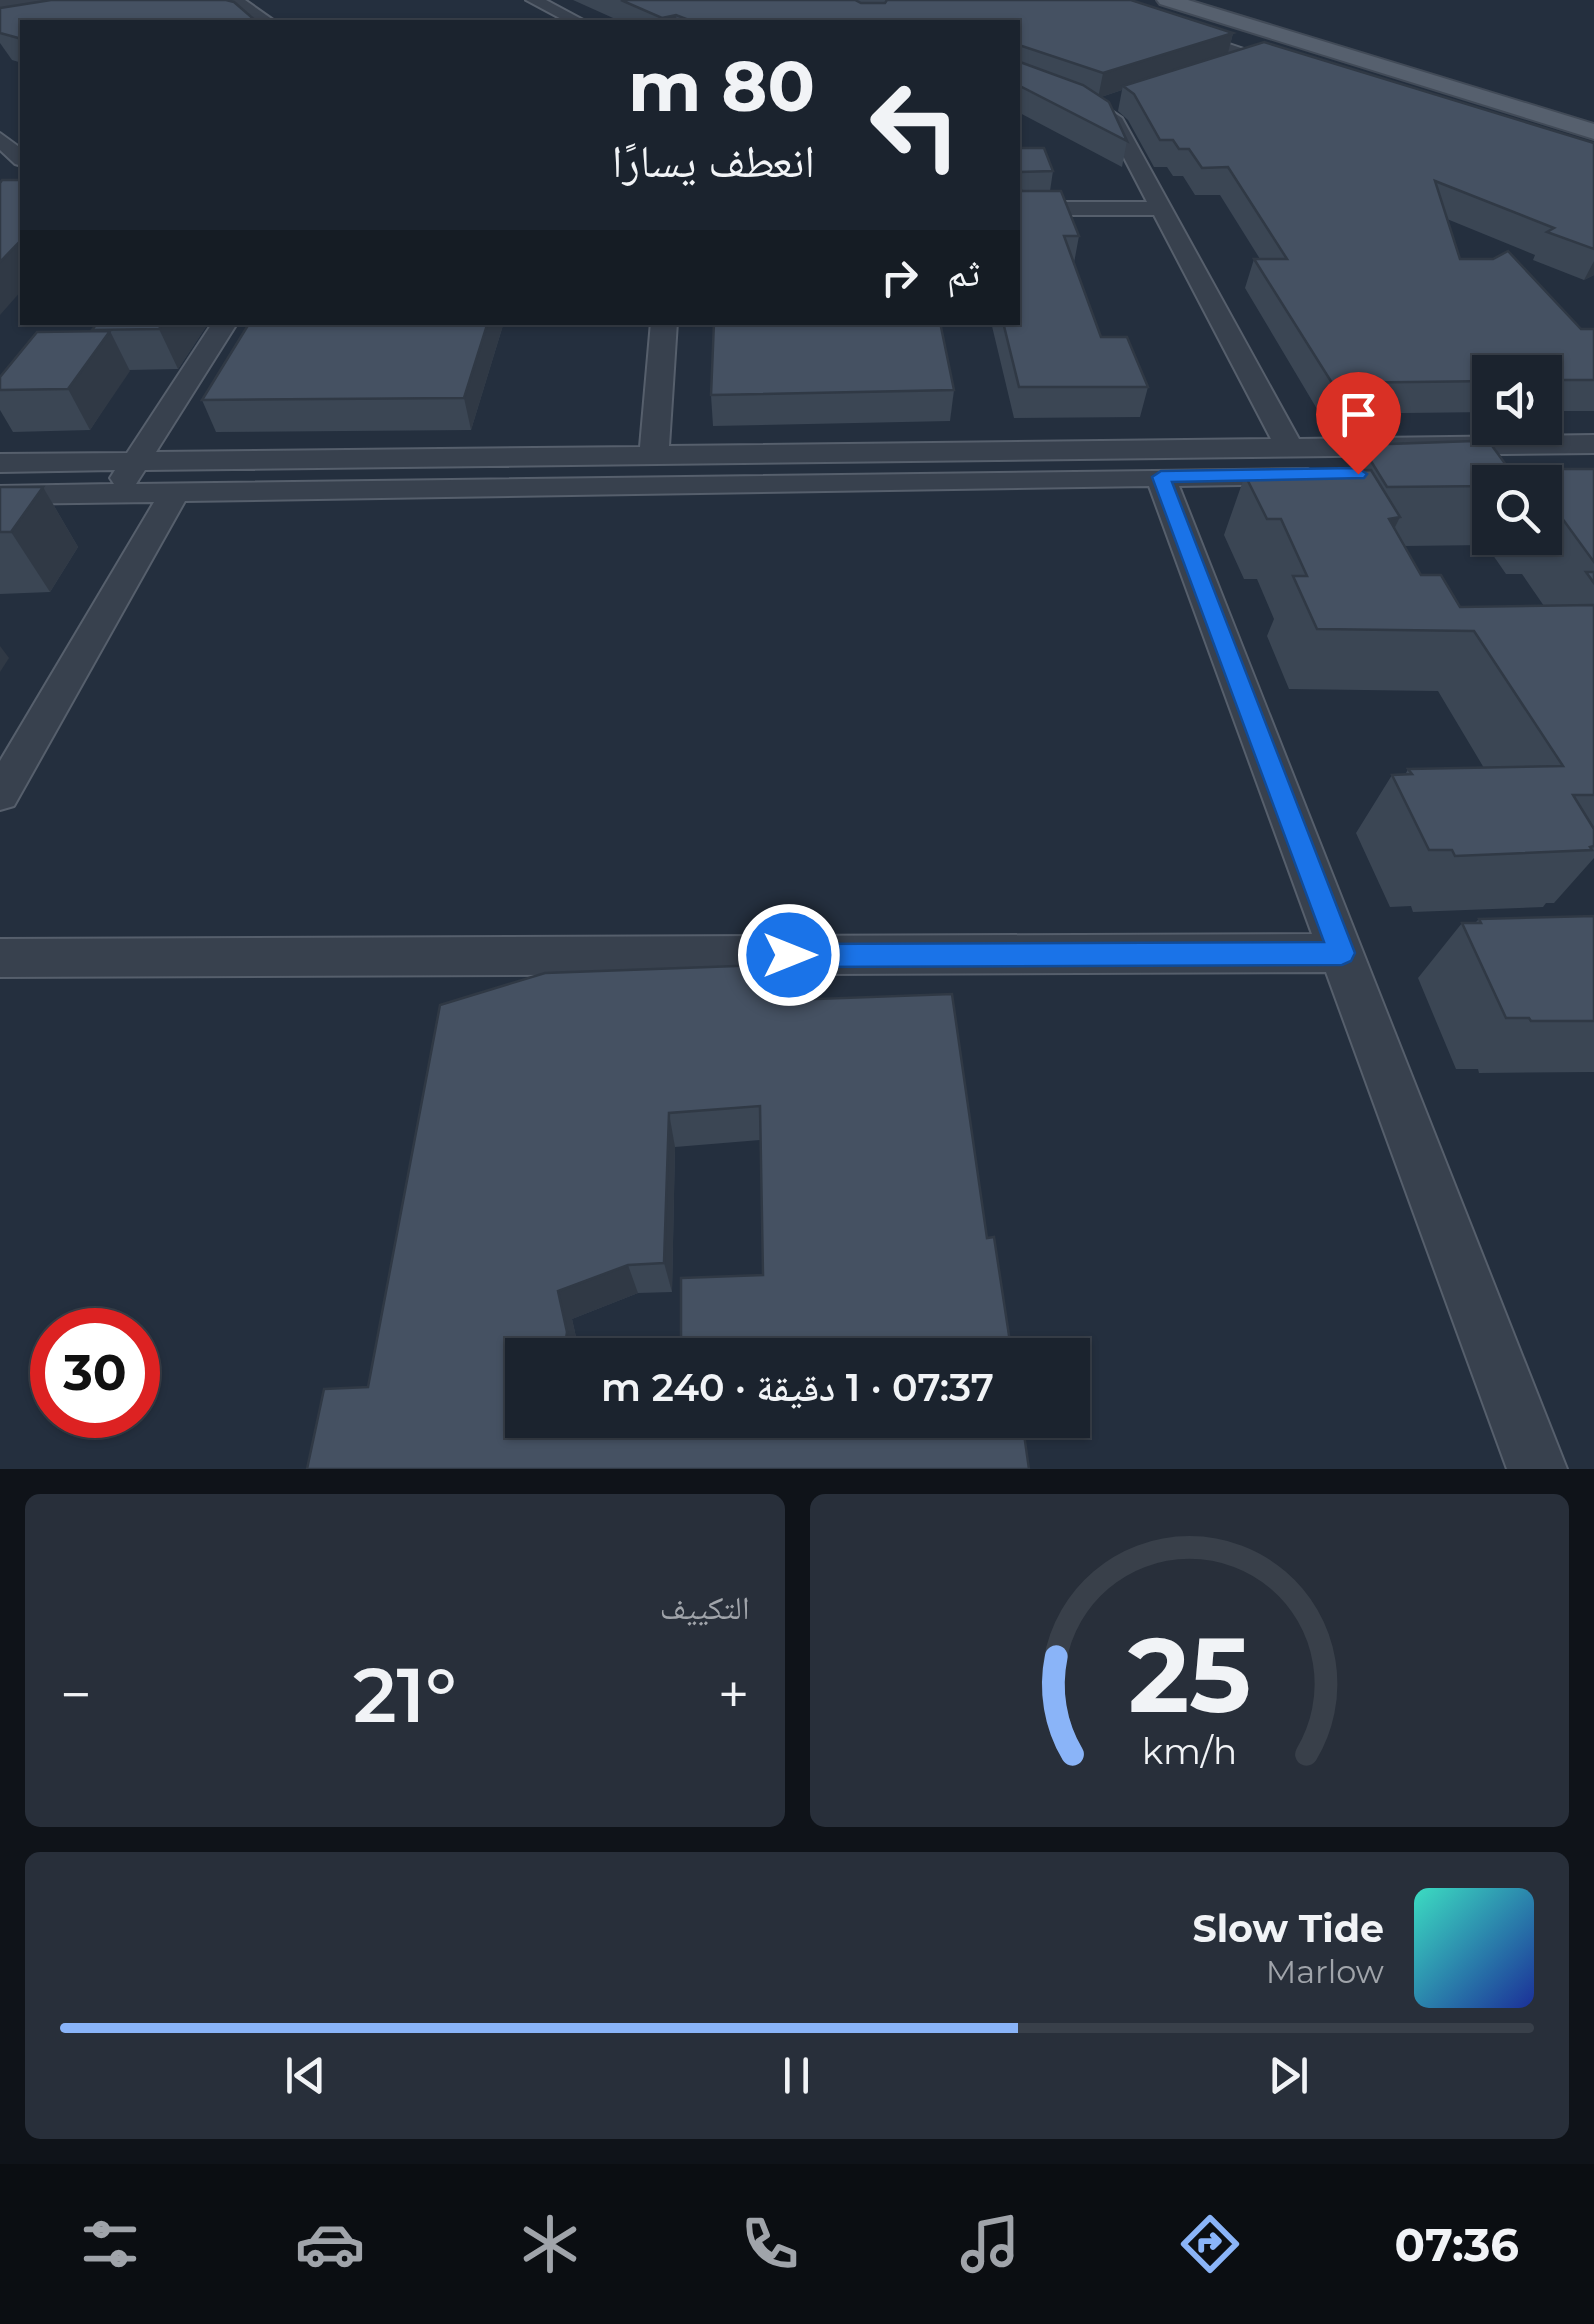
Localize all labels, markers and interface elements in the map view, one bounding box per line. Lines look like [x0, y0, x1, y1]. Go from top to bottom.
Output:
text: 80 m [628, 43, 815, 129]
icon: left [850, 60, 980, 190]
text: انعطف يسارًا [612, 133, 815, 188]
text: ثم [947, 249, 980, 296]
icon: right [872, 250, 927, 305]
map controls [1472, 355, 1562, 555]
button: sound [1472, 355, 1562, 445]
pin [1316, 372, 1401, 475]
icon: arrive [1331, 387, 1386, 442]
button: search [1472, 465, 1562, 555]
position arrow [737, 903, 841, 1007]
speed limit sign: 30 [30, 1308, 160, 1438]
text: 07:37 · 1 دقيقة · 240 m [601, 1364, 994, 1411]
text: التكييف [660, 1588, 750, 1627]
text: 25 [1128, 1611, 1251, 1738]
text: 21° [353, 1649, 457, 1741]
text: − [60, 1661, 92, 1728]
text: + [718, 1661, 750, 1728]
text: km/h [1142, 1729, 1237, 1773]
text: Slow Tide [1192, 1905, 1384, 1952]
text: Marlow [1266, 1952, 1384, 1991]
icon: previous [278, 2048, 333, 2103]
icon: pause [769, 2048, 824, 2103]
icon: next [1261, 2048, 1316, 2103]
icon: filters [75, 2209, 145, 2279]
icon: car [295, 2209, 365, 2279]
icon: climate [515, 2209, 585, 2279]
icon: phone [735, 2209, 805, 2279]
icon: music [955, 2209, 1025, 2279]
icon: directions [1175, 2209, 1245, 2279]
text: 07:36 [1395, 2217, 1519, 2272]

